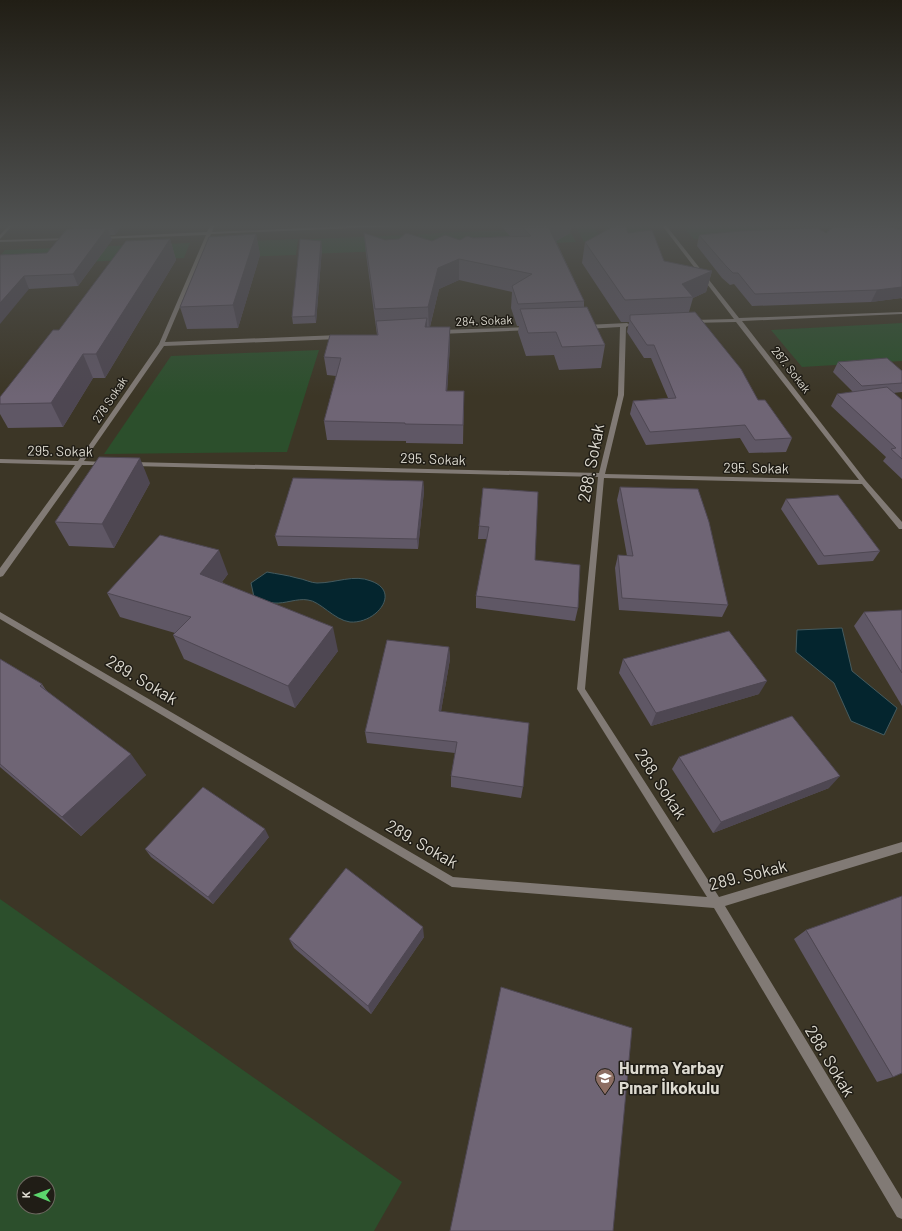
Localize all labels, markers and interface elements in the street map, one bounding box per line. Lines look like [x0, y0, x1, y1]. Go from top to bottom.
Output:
street label: 284. Sokak [455, 312, 513, 328]
street label: 287. Sokak [769, 343, 814, 395]
street label: 278 Sokak [89, 374, 130, 425]
street label: 288. Sokak [573, 422, 607, 504]
street label: 295. Sokak [27, 441, 93, 460]
street label: 295. Sokak [400, 449, 466, 468]
street label: 295. Sokak [723, 458, 789, 477]
street label: 289. Sokak [103, 650, 182, 708]
street label: 288. Sokak [632, 745, 692, 822]
street label: 289. Sokak [383, 815, 462, 872]
street label: 289. Sokak [707, 855, 789, 893]
street label: 288. Sokak [802, 1021, 860, 1100]
place label: Hurma Yarbay Pınar İlkokulu [619, 1057, 724, 1097]
school or university icon: Hurma Yarbay Pınar İlkokulu [594, 1067, 616, 1095]
north arrow [16, 1175, 56, 1215]
text: K [19, 1191, 32, 1198]

